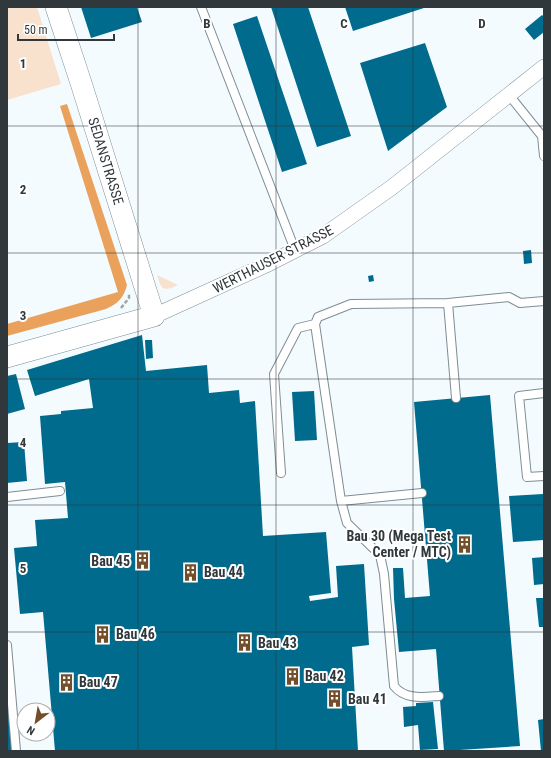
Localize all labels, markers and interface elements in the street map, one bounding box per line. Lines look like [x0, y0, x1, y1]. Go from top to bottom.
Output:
scale bar [18, 16, 114, 42]
text: B [203, 16, 211, 31]
text: C [340, 16, 348, 31]
text: D [478, 16, 486, 31]
text: 50 m [24, 23, 48, 37]
text: 1 [20, 56, 26, 71]
street label: SEDANSTRASSE [85, 115, 127, 207]
text: 2 [20, 182, 27, 197]
street label: WERTHAUSER STRASSE [210, 222, 336, 296]
text: 3 [20, 308, 26, 323]
text: 4 [20, 435, 27, 450]
place label: Bau 30 (Mega Test Center / MTC) [346, 528, 451, 561]
building icon: Bau 30 (Mega Test Center / MTC) [454, 534, 474, 554]
building icon: Bau 45 [133, 551, 153, 571]
place label: Bau 45 [91, 553, 130, 569]
text: 5 [20, 561, 27, 576]
building icon: Bau 44 [181, 562, 201, 582]
place label: Bau 44 [204, 564, 243, 580]
building icon: Bau 46 [93, 624, 113, 644]
place label: Bau 46 [116, 626, 155, 642]
building icon: Bau 43 [235, 633, 255, 653]
place label: Bau 43 [258, 635, 297, 651]
building icon: Bau 42 [282, 666, 302, 686]
place label: Bau 42 [305, 668, 344, 684]
building icon: Bau 47 [56, 672, 76, 692]
place label: Bau 47 [79, 674, 118, 690]
building icon: Bau 41 [325, 689, 345, 709]
place label: Bau 41 [348, 691, 387, 707]
north arrow [16, 702, 56, 742]
text: N [25, 723, 37, 737]

